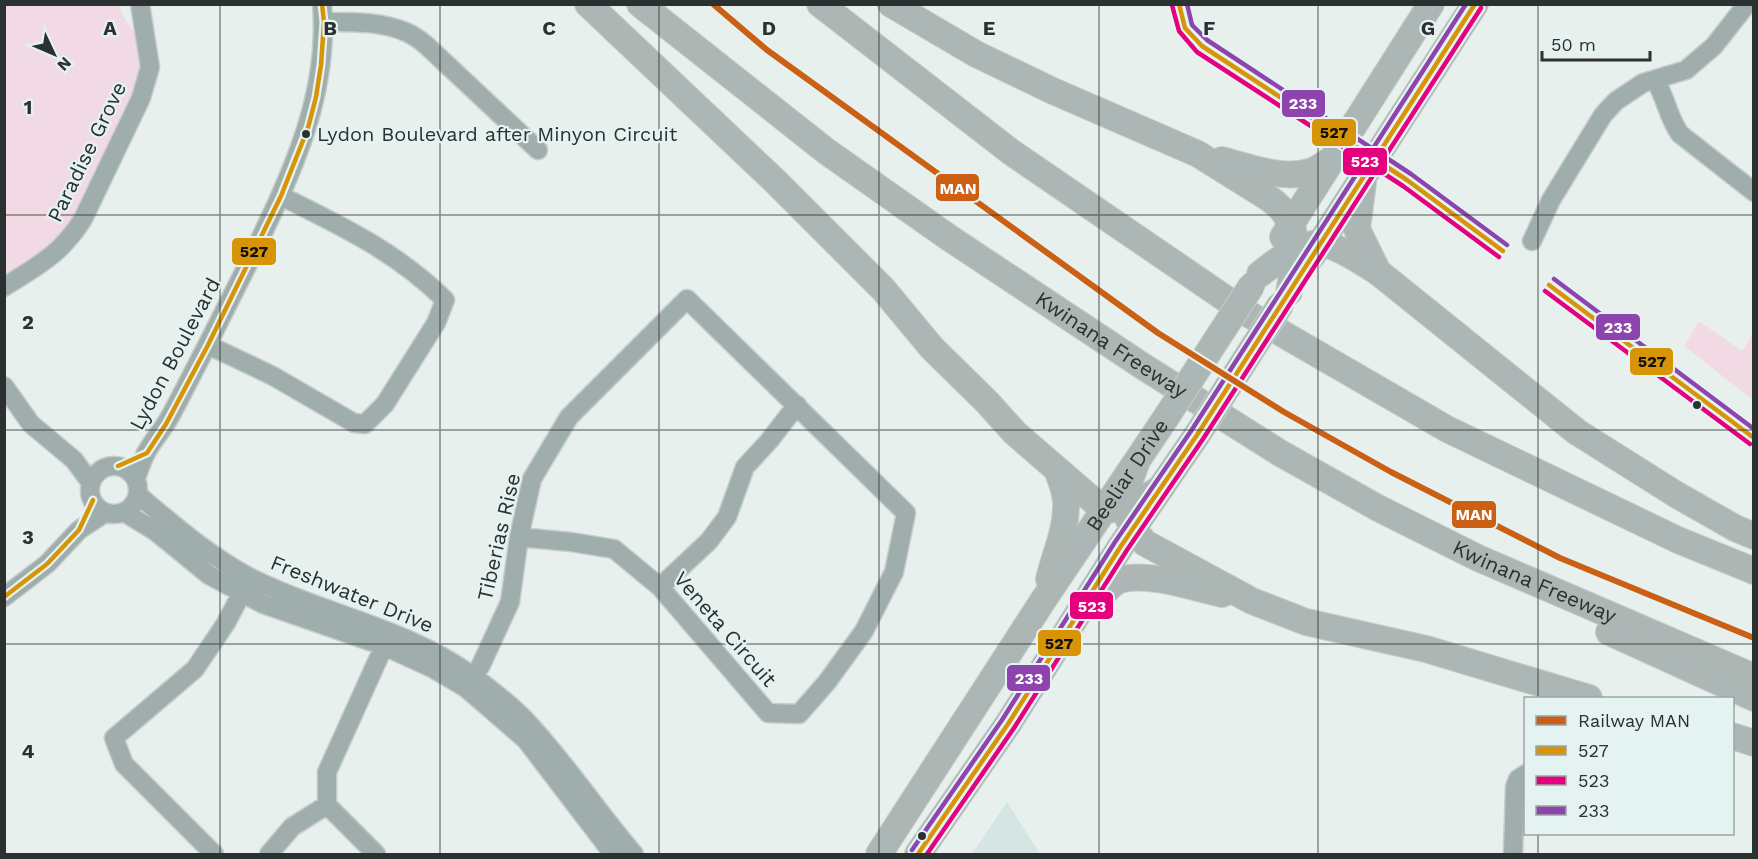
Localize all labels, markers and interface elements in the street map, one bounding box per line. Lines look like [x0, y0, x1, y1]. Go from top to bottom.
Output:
text: A [103, 16, 117, 40]
text: B [323, 16, 337, 40]
text: C [542, 16, 556, 40]
text: D [762, 16, 776, 40]
text: E [983, 16, 995, 40]
text: F [1203, 16, 1215, 40]
text: G [1421, 16, 1435, 40]
north arrow [24, 24, 84, 84]
scale bar [1542, 24, 1650, 62]
text: 50 m [1551, 34, 1596, 55]
text: N [53, 53, 75, 75]
street label: Paradise Grove [42, 78, 131, 226]
line badge: 233 [1281, 89, 1326, 118]
text: 233 [1289, 94, 1317, 113]
text: 1 [24, 95, 32, 119]
line badge: 527 [1311, 118, 1357, 147]
place label: Lydon Boulevard after Minyon Circuit [317, 122, 678, 146]
text: 527 [1320, 123, 1348, 142]
marker: Lydon Boulevard after Minyon Circuit [300, 128, 312, 140]
line badge: 523 [1342, 147, 1388, 176]
text: 523 [1351, 152, 1379, 171]
line badge: MAN [935, 173, 980, 202]
text: MAN [939, 179, 977, 198]
line badge: 527 [231, 237, 277, 266]
text: 527 [240, 242, 268, 261]
street label: Lydon Boulevard [124, 273, 225, 434]
street label: Kwinana Freeway [1031, 286, 1192, 403]
text: 2 [22, 310, 34, 334]
line badge: 233 [1595, 313, 1641, 341]
text: 233 [1604, 318, 1632, 337]
line badge: 527 [1629, 347, 1674, 376]
text: 527 [1638, 352, 1666, 371]
unlabelled marker [1691, 399, 1703, 411]
street label: Beeliar Drive [1080, 414, 1173, 536]
street label: Tiberias Rise [472, 471, 525, 603]
line badge: MAN [1451, 500, 1497, 529]
text: MAN [1455, 505, 1493, 524]
text: 3 [22, 525, 34, 549]
street label: Kwinana Freeway [1449, 534, 1621, 628]
street label: Freshwater Drive [267, 549, 437, 638]
street label: Veneta Circuit [669, 566, 782, 691]
line badge: 523 [1069, 591, 1114, 620]
text: 523 [1078, 597, 1106, 616]
line badge: 527 [1037, 629, 1082, 657]
text: 527 [1045, 634, 1073, 653]
line badge: 233 [1006, 664, 1051, 692]
text: 233 [1015, 669, 1043, 688]
legend [1524, 697, 1734, 835]
text: Railway MAN [1578, 710, 1690, 731]
text: 4 [22, 739, 35, 763]
text: 527 [1578, 740, 1609, 761]
text: 523 [1578, 770, 1609, 791]
text: 233 [1578, 800, 1609, 821]
unlabelled marker [916, 830, 928, 842]

